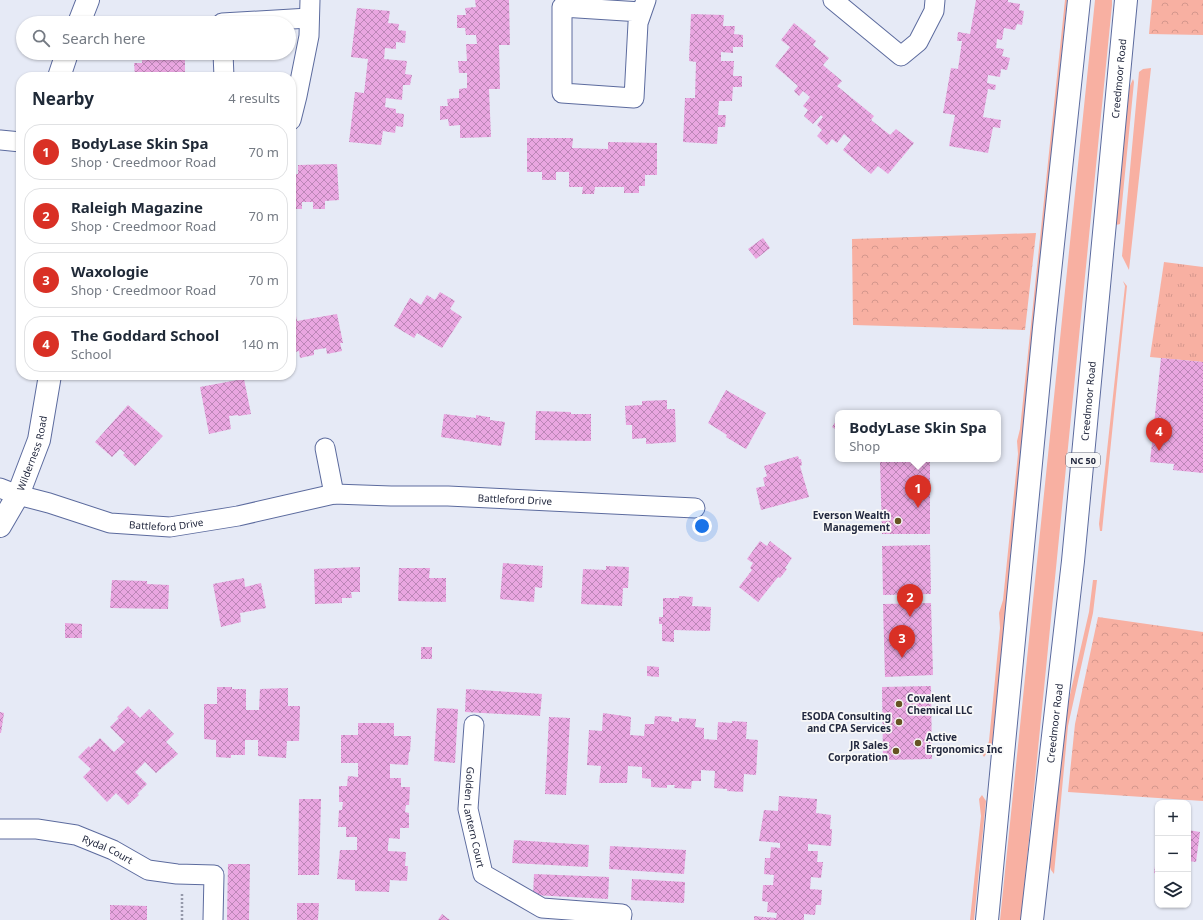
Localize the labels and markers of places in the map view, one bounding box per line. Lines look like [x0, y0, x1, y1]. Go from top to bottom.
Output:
pin: 4 [1146, 418, 1172, 451]
pin: 1 [905, 475, 931, 508]
place label: Everson Wealth Management [813, 508, 891, 534]
marker: Everson Wealth Management [893, 516, 903, 526]
pin: 2 [897, 584, 923, 617]
pin: 3 [889, 625, 915, 658]
place label: Covalent Chemical LLC [907, 691, 973, 717]
marker: Covalent Chemical LLC [894, 699, 904, 709]
place label: ESODA Consulting and CPA Services [802, 709, 891, 735]
marker: ESODA Consulting and CPA Services [894, 717, 904, 727]
place label: Active Ergonomics Inc [926, 730, 1002, 756]
place label: JR Sales Corporation [828, 738, 888, 764]
marker: Active Ergonomics Inc [913, 738, 923, 748]
marker: JR Sales Corporation [891, 746, 901, 756]

